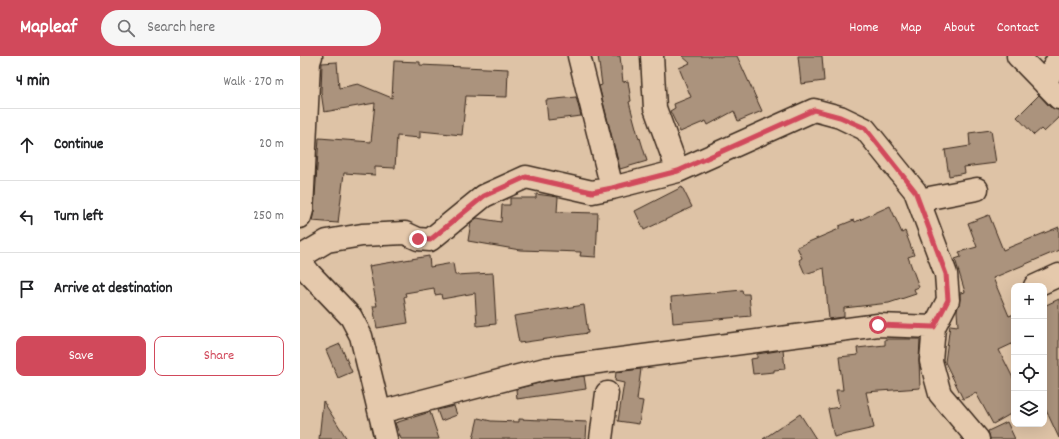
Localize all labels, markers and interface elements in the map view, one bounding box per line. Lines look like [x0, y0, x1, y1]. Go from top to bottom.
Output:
search box [101, 10, 381, 46]
text: Mapleaf [20, 15, 77, 42]
icon: search [115, 17, 137, 39]
text: Search here [147, 17, 215, 39]
text: Home [849, 18, 878, 38]
text: Map [900, 18, 922, 38]
text: About [944, 18, 975, 38]
text: Contact [997, 18, 1039, 38]
text: 4 min [16, 70, 50, 94]
text: Walk · 270 m [223, 73, 284, 92]
icon: ahead [16, 134, 38, 156]
text: Continue [54, 134, 103, 156]
text: 20 m [259, 135, 284, 154]
icon: left [16, 206, 38, 228]
text: Turn left [54, 206, 103, 228]
text: 250 m [253, 207, 284, 226]
route end [409, 230, 427, 248]
icon: arrive [16, 278, 38, 300]
text: Arrive at destination [54, 278, 172, 300]
map controls [1011, 283, 1047, 427]
button: + [1011, 283, 1047, 319]
route start [869, 316, 887, 334]
button: − [1011, 319, 1047, 355]
button: Save [16, 336, 146, 376]
button: Share [154, 336, 284, 376]
button: locate [1011, 355, 1047, 391]
button: layers [1011, 391, 1047, 427]

